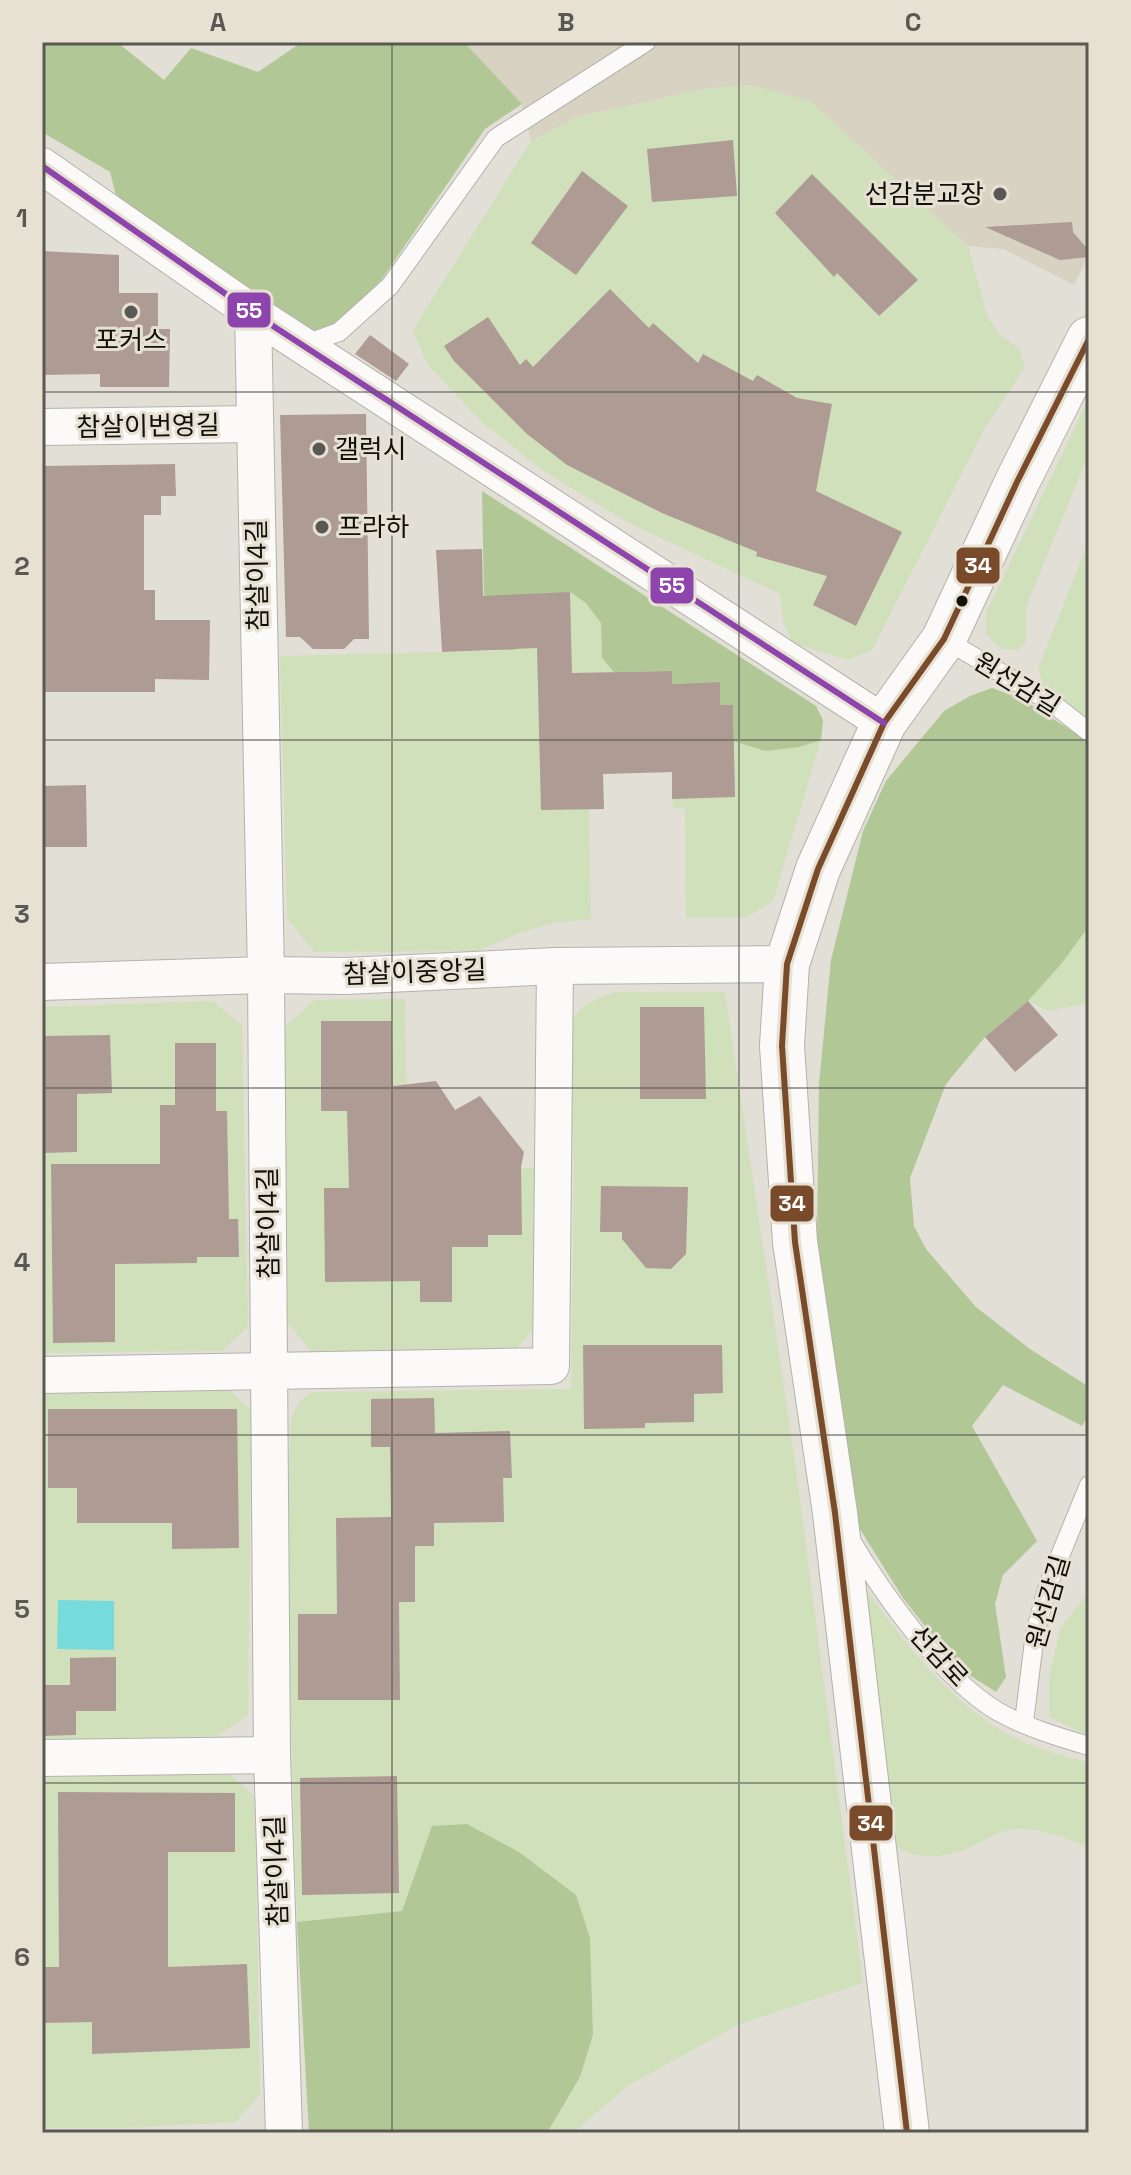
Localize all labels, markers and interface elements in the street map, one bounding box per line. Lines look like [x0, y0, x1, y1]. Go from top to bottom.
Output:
text: A [210, 5, 227, 39]
text: B [557, 5, 575, 39]
text: C [905, 5, 921, 39]
place label: 선감분교장 [864, 177, 984, 211]
marker: 선감분교장 [991, 185, 1009, 203]
text: 1 [16, 201, 28, 235]
line badge: 55 [226, 291, 272, 329]
text: 55 [236, 296, 262, 324]
marker: 포커스 [122, 303, 140, 321]
place label: 포커스 [95, 323, 167, 357]
street label: 참살이번영길 [76, 408, 220, 444]
place label: 갤럭시 [335, 432, 407, 466]
marker: 갤럭시 [310, 440, 328, 458]
place label: 프라하 [338, 510, 410, 544]
marker: 프라하 [313, 518, 331, 536]
street label: 참살이4길 [239, 519, 275, 631]
line badge: 34 [955, 546, 1001, 585]
text: 2 [14, 549, 30, 583]
text: 34 [964, 551, 992, 579]
line badge: 55 [649, 566, 695, 605]
text: 55 [659, 571, 685, 599]
unlabelled marker [954, 593, 970, 609]
street label: 원선감길 [967, 644, 1067, 724]
text: 3 [14, 897, 30, 931]
street label: 참살이중앙길 [343, 953, 487, 991]
street label: 참살이4길 [250, 1167, 286, 1279]
line badge: 34 [769, 1184, 815, 1223]
text: 34 [778, 1189, 806, 1217]
text: 4 [14, 1245, 30, 1279]
street label: 원선감길 [1018, 1551, 1078, 1653]
text: 5 [14, 1592, 30, 1626]
street label: 선감로 [902, 1618, 976, 1694]
line badge: 34 [848, 1804, 894, 1842]
text: 34 [857, 1809, 885, 1837]
street label: 참살이4길 [257, 1814, 295, 1928]
text: 6 [14, 1940, 30, 1974]

